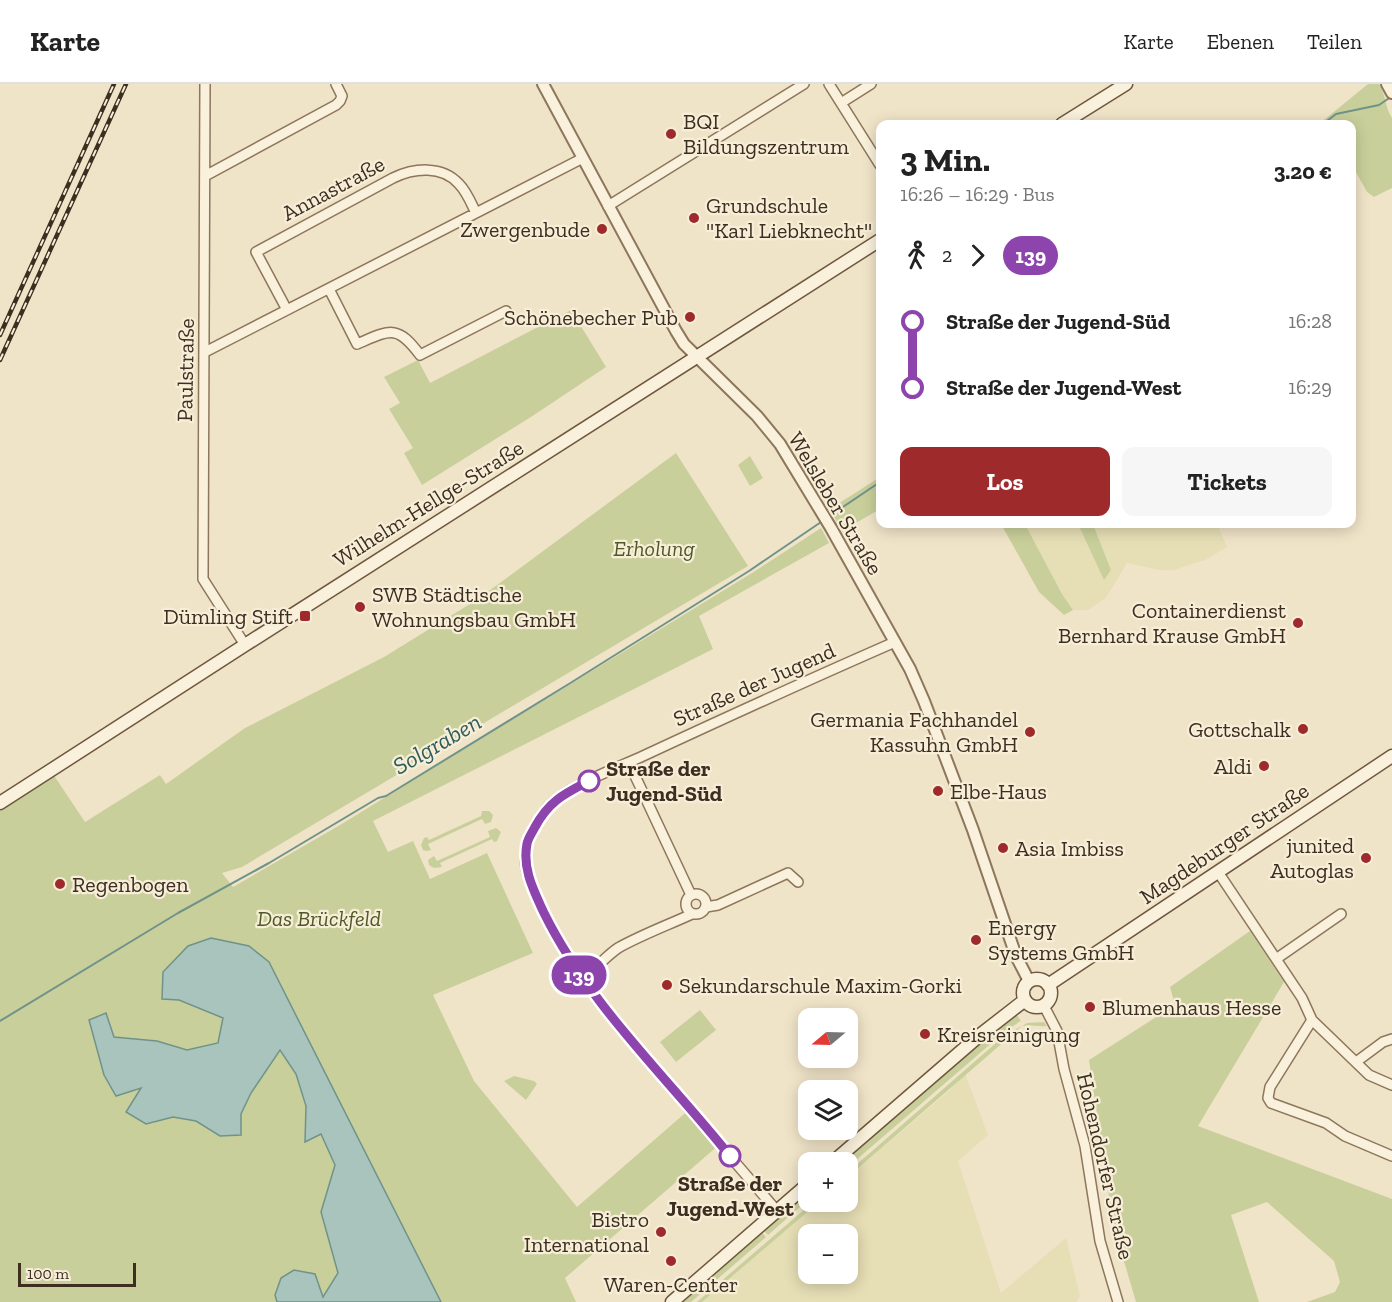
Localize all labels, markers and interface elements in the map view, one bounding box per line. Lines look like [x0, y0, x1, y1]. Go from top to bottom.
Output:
text: Karte [30, 25, 100, 58]
text: Karte [1124, 29, 1174, 54]
text: Ebenen [1207, 29, 1274, 54]
text: Teilen [1307, 29, 1362, 54]
place label: BQI Bildungszentrum [683, 108, 849, 160]
marker: BQI Bildungszentrum [664, 127, 678, 141]
text: 3 Min. [900, 140, 990, 179]
street label: Annastraße [277, 150, 389, 227]
text: 3.20 € [1274, 158, 1332, 185]
text: 16:26 – 16:29 · Bus [900, 182, 1055, 206]
place label: Grundschule "Karl Liebknecht" [706, 192, 872, 244]
marker: Grundschule "Karl Liebknecht" [687, 211, 701, 225]
place label: Zwergenbude [460, 216, 590, 243]
marker: Zwergenbude [595, 222, 609, 236]
icon: walk [900, 239, 933, 272]
icon: forward [961, 239, 994, 272]
text: 2 [942, 243, 952, 267]
text: 139 [1015, 243, 1046, 268]
place label: Schönebecher Pub [504, 304, 678, 331]
text: Straße der Jugend-Süd [946, 308, 1170, 335]
text: 16:28 [1288, 309, 1332, 333]
marker: Schönebecher Pub [683, 310, 697, 324]
street label: Paulstraße [171, 318, 200, 422]
text: Straße der Jugend-West [946, 374, 1181, 401]
text: 16:29 [1288, 375, 1332, 399]
street label: Welsleber Straße [782, 427, 889, 580]
street label: Wilhelm-Hellge-Straße [328, 434, 528, 573]
button: Los [900, 447, 1110, 516]
button: Tickets [1122, 447, 1332, 516]
park label: Erholung [613, 535, 695, 562]
place label: SWB Städtische Wohnungsbau GmbH [372, 581, 576, 633]
place label: Containerdienst Bernhard Krause GmbH [1058, 597, 1287, 649]
marker: SWB Städtische Wohnungsbau GmbH [353, 600, 367, 614]
place label: Dümling Stift [163, 603, 294, 630]
marker: Dümling Stift [298, 609, 312, 623]
marker: Containerdienst Bernhard Krause GmbH [1291, 616, 1305, 630]
street label: Straße der Jugend [669, 637, 839, 732]
place label: Germania Fachhandel Kassuhn GmbH [810, 706, 1018, 758]
water label: Solgraben [387, 707, 486, 781]
place label: Gottschalk [1188, 716, 1292, 743]
marker: Gottschalk [1296, 722, 1310, 736]
marker: Germania Fachhandel Kassuhn GmbH [1023, 725, 1037, 739]
place label: Aldi [1214, 753, 1252, 780]
place label: Straße der Jugend-Süd [606, 755, 723, 807]
marker: Aldi [1257, 759, 1271, 773]
marker: Straße der Jugend-Süd [578, 770, 600, 792]
street label: Magdeburger Straße [1135, 777, 1314, 910]
place label: Elbe-Haus [950, 778, 1047, 805]
marker: Elbe-Haus [931, 784, 945, 798]
place label: junited Autoglas [1270, 832, 1354, 884]
place label: Asia Imbiss [1015, 835, 1124, 862]
marker: Asia Imbiss [996, 841, 1010, 855]
marker: junited Autoglas [1359, 851, 1373, 865]
place label: Regenbogen [72, 871, 189, 898]
marker: Regenbogen [53, 877, 67, 891]
park label: Das Brückfeld [257, 905, 381, 932]
place label: Energy Systems GmbH [988, 914, 1134, 966]
marker: Energy Systems GmbH [969, 933, 983, 947]
line badge: 139 [544, 956, 614, 994]
text: 139 [564, 963, 594, 988]
place label: Sekundarschule Maxim-Gorki [679, 972, 962, 999]
marker: Sekundarschule Maxim-Gorki [660, 978, 674, 992]
place label: Blumenhaus Hesse [1102, 994, 1281, 1021]
marker: Blumenhaus Hesse [1083, 1000, 1097, 1014]
north arrow [798, 1008, 858, 1068]
map controls [798, 1008, 858, 1284]
place label: Kreisreinigung [937, 1021, 1080, 1048]
marker: Kreisreinigung [918, 1027, 932, 1041]
street label: Hohendorfer Straße [1071, 1070, 1140, 1262]
button: layers [798, 1080, 858, 1140]
marker: Straße der Jugend-West [719, 1145, 741, 1167]
button: + [798, 1152, 858, 1212]
place label: Straße der Jugend-West [666, 1170, 794, 1222]
place label: Bistro International [524, 1206, 649, 1258]
button: − [798, 1224, 858, 1284]
marker: Bistro International [654, 1225, 668, 1239]
marker: Waren-Center [664, 1254, 678, 1268]
scale bar [18, 1260, 136, 1288]
text: 100 m [27, 1264, 69, 1283]
place label: Waren-Center [604, 1271, 738, 1298]

